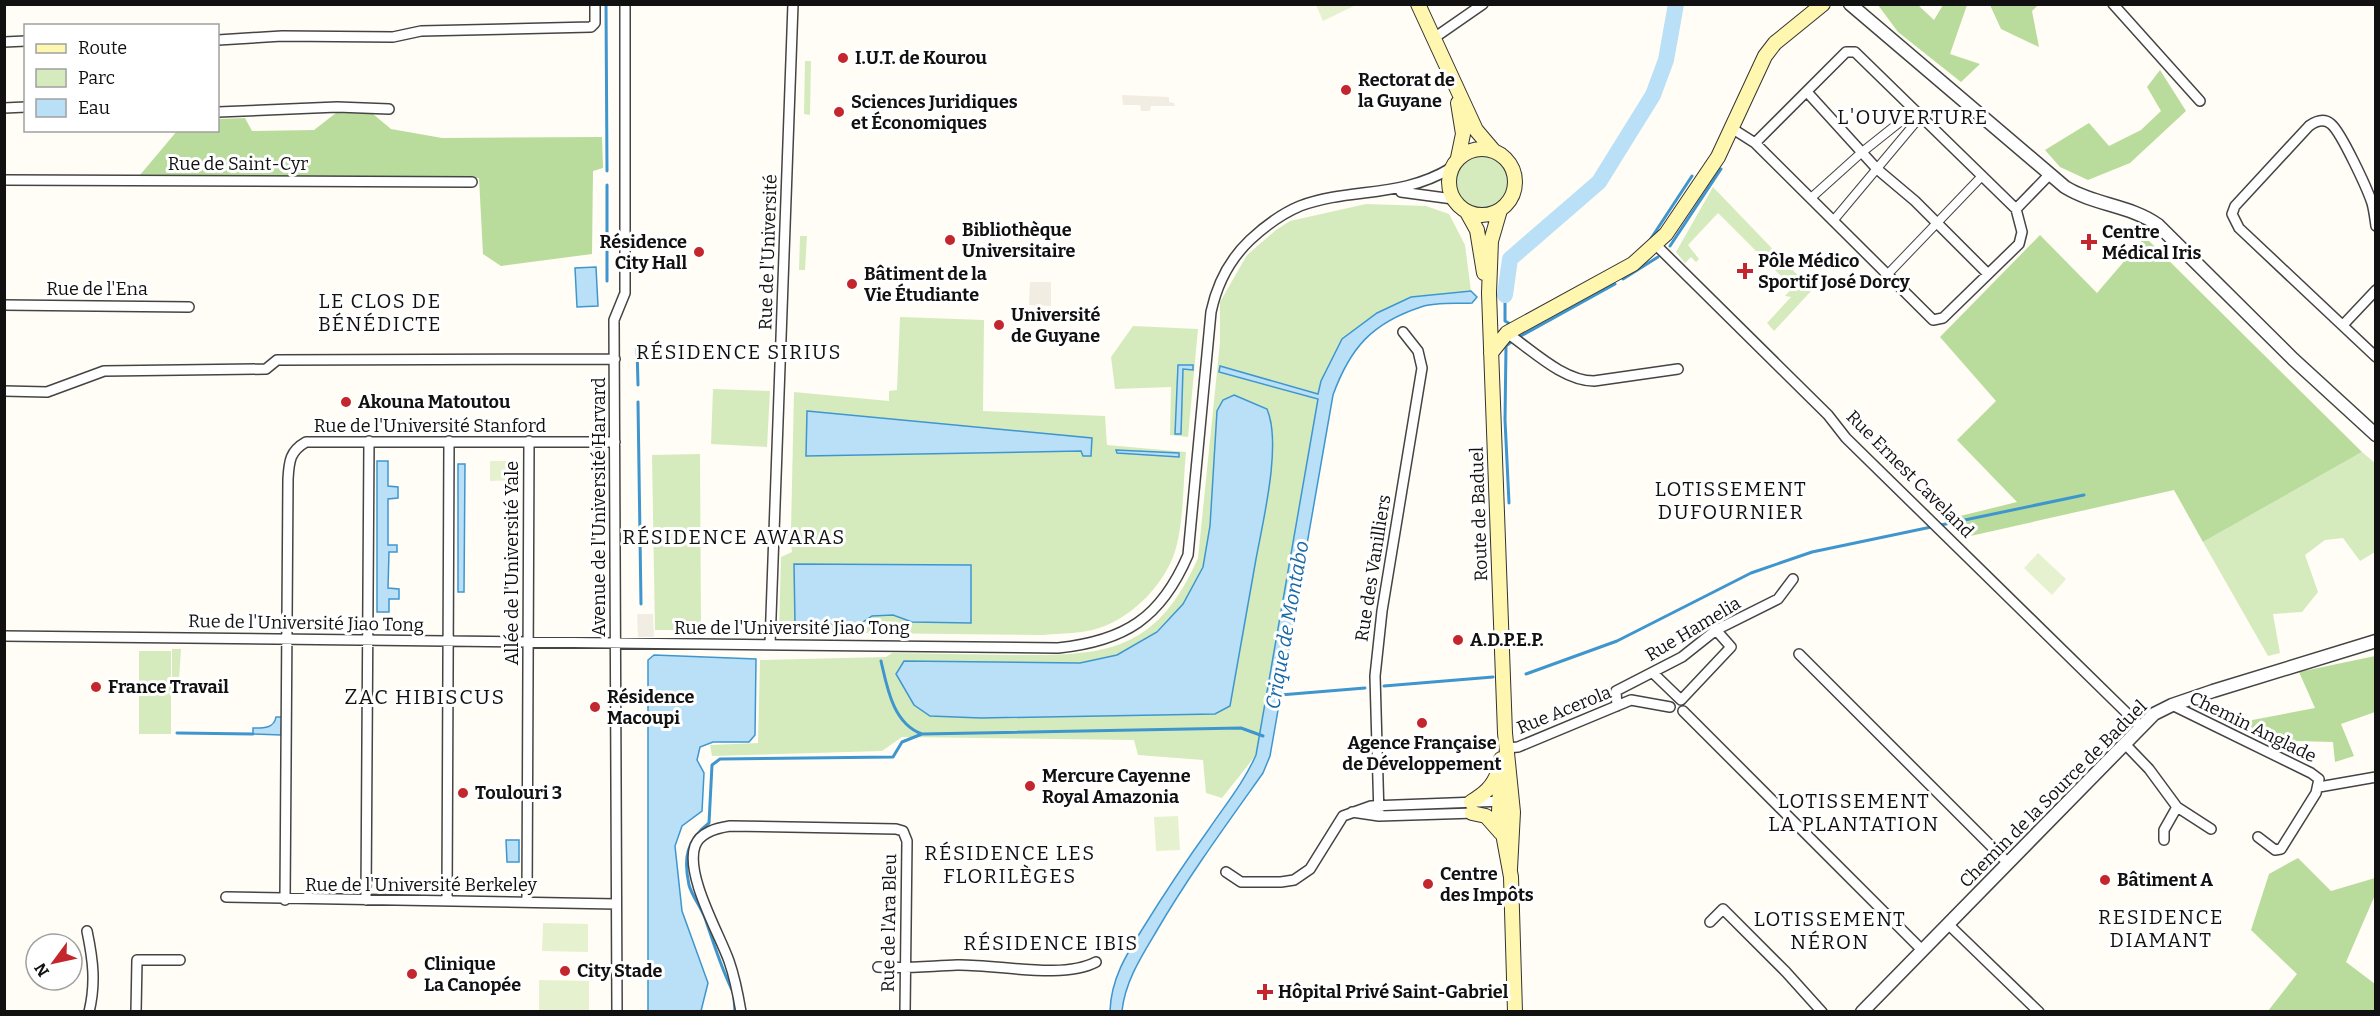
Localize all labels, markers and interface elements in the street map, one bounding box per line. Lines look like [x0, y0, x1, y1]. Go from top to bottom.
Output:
legend [24, 24, 219, 132]
text: Route [78, 37, 127, 59]
place label: I.U.T. de Kourou [855, 47, 988, 69]
marker: I.U.T. de Kourou [836, 51, 850, 65]
text: Parc [78, 67, 115, 89]
place label: Rectorat de la Guyane [1358, 69, 1455, 112]
marker: Rectorat de la Guyane [1339, 83, 1353, 97]
place label: Sciences Juridiques et Économiques [851, 91, 1018, 134]
text: Eau [78, 97, 110, 119]
marker: Sciences Juridiques et Économiques [832, 105, 846, 119]
district label: L'OUVERTURE [1837, 105, 1989, 129]
street label: Rue de Saint-Cyr [168, 153, 308, 175]
street label: Rue de l'Université [754, 174, 782, 330]
place label: Bibliothèque Universitaire [962, 219, 1076, 262]
place label: Centre Médical Iris [2102, 221, 2202, 264]
place label: Résidence City Hall [600, 231, 687, 274]
marker: Bibliothèque Universitaire [943, 233, 957, 247]
marker: Centre Médical Iris [2080, 233, 2098, 251]
marker: Résidence City Hall [692, 245, 706, 259]
place label: Pôle Médico Sportif José Dorcy [1758, 250, 1911, 293]
marker: Pôle Médico Sportif José Dorcy [1736, 262, 1754, 280]
place label: Bâtiment de la Vie Étudiante [864, 263, 987, 306]
marker: Bâtiment de la Vie Étudiante [845, 277, 859, 291]
street label: Rue de l'Ena [46, 278, 148, 300]
district label: LE CLOS DE BÉNÉDICTE [318, 289, 442, 336]
place label: Université de Guyane [1011, 304, 1100, 347]
marker: Université de Guyane [992, 318, 1006, 332]
district label: RÉSIDENCE SIRIUS [636, 340, 842, 364]
street label: Avenue de l'Université Harvard [588, 377, 610, 637]
place label: Akouna Matoutou [358, 391, 511, 413]
marker: Akouna Matoutou [339, 395, 353, 409]
street label: Rue Ernest Caveland [1842, 406, 1979, 543]
street label: Rue de l'Université Stanford [314, 415, 546, 437]
street label: Route de Baduel [1466, 446, 1492, 582]
street label: Allée de l'Université Yale [501, 461, 523, 665]
district label: LOTISSEMENT DUFOURNIER [1655, 477, 1807, 524]
street label: Rue des Vanilliers [1351, 493, 1395, 643]
district label: RÉSIDENCE AWARAS [622, 525, 846, 549]
water label: Crique de Montabo [1260, 539, 1314, 711]
street label: Rue Hamelia [1641, 592, 1745, 666]
street label: Rue de l'Université Jiao Tong [188, 610, 424, 636]
street label: Rue de l'Université Jiao Tong [674, 617, 910, 639]
place label: A.D.P.E.P. [1470, 629, 1544, 651]
marker: A.D.P.E.P. [1451, 633, 1465, 647]
place label: France Travail [108, 676, 229, 698]
marker: France Travail [89, 680, 103, 694]
street label: Rue Acerola [1514, 681, 1615, 739]
district label: ZAC HIBISCUS [344, 684, 506, 710]
place label: Résidence Macoupi [607, 686, 695, 729]
street label: Chemin Anglade [2186, 687, 2320, 767]
street label: Chemin de la Source de Baduel [1955, 696, 2151, 892]
marker: Résidence Macoupi [588, 700, 602, 714]
marker: Agence Française de Développement [1415, 716, 1429, 730]
place label: Agence Française de Développement [1342, 732, 1502, 775]
place label: Mercure Cayenne Royal Amazonia [1042, 765, 1191, 808]
marker: Mercure Cayenne Royal Amazonia [1023, 779, 1037, 793]
place label: Toulouri 3 [475, 782, 562, 804]
marker: Toulouri 3 [456, 786, 470, 800]
district label: LOTISSEMENT LA PLANTATION [1768, 789, 1940, 836]
district label: RÉSIDENCE LES FLORILÈGES [924, 841, 1096, 888]
street label: Rue de l'Ara Bleu [877, 854, 901, 992]
place label: Centre des Impôts [1440, 863, 1534, 906]
place label: Bâtiment A [2117, 869, 2213, 891]
marker: Bâtiment A [2098, 873, 2112, 887]
street label: Rue de l'Université Berkeley [305, 874, 537, 896]
marker: Centre des Impôts [1421, 877, 1435, 891]
district label: RESIDENCE DIAMANT [2098, 905, 2224, 952]
district label: LOTISSEMENT NÉRON [1754, 907, 1906, 954]
district label: RÉSIDENCE IBIS [963, 931, 1139, 955]
north arrow [24, 932, 84, 992]
place label: Clinique La Canopée [424, 953, 521, 996]
text: N [31, 960, 53, 980]
place label: City Stade [577, 960, 663, 982]
marker: City Stade [558, 964, 572, 978]
marker: Clinique La Canopée [405, 967, 419, 981]
place label: Hôpital Privé Saint-Gabriel [1278, 981, 1509, 1003]
marker: Hôpital Privé Saint-Gabriel [1256, 983, 1274, 1001]

